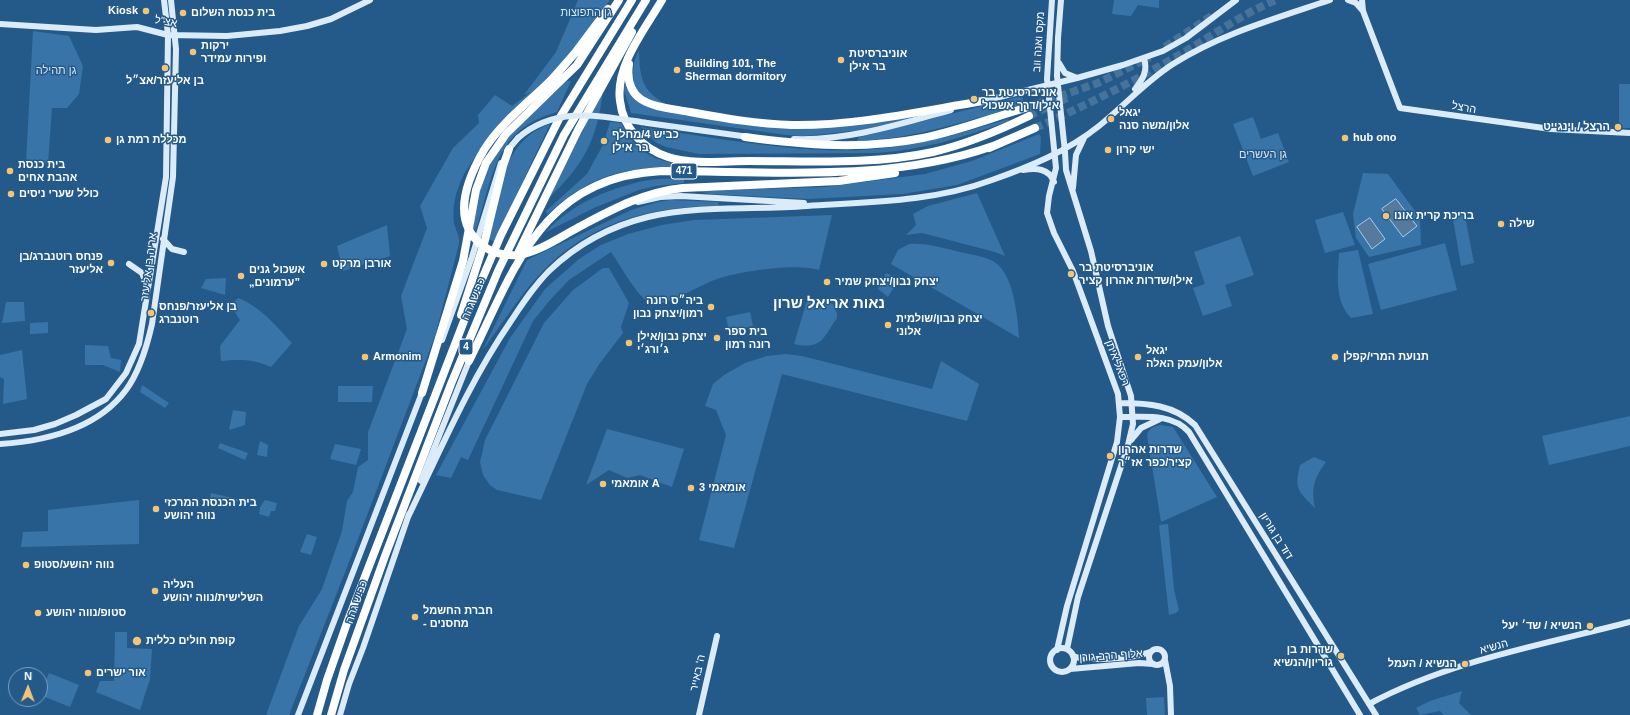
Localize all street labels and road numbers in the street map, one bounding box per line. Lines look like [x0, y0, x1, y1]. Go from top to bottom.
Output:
street label: מקס ואנה ווב [1030, 11, 1048, 73]
street label: אצ"ל [154, 14, 178, 30]
street label: הרצל [1451, 99, 1477, 117]
road number: 471 [671, 163, 697, 179]
street label: אריה בן אליעזר [138, 232, 160, 302]
street label: כביש גהה [459, 276, 489, 322]
street label: רפאל איתן [1102, 338, 1132, 388]
road number: 4 [459, 339, 473, 355]
street label: דוד בן גוריון [1256, 510, 1296, 562]
street label: כביש גהה [343, 579, 371, 625]
street label: הנשיא [1478, 637, 1510, 657]
street label: אלוף הרב גורן [1079, 647, 1143, 665]
street label: ה' באייר [688, 653, 708, 693]

